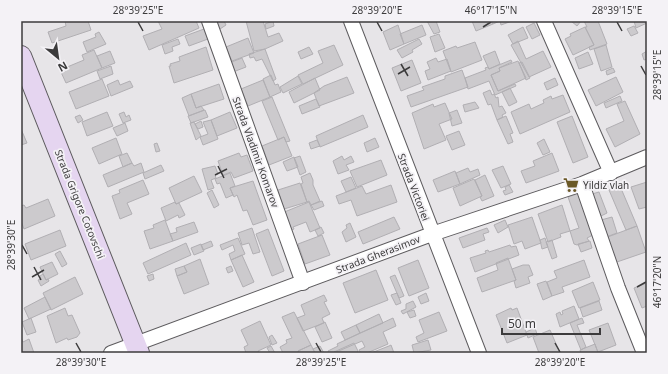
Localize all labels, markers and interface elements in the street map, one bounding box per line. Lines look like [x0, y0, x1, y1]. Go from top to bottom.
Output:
text: 28°39'25"E [113, 3, 163, 17]
text: 28°39'20"E [352, 3, 402, 17]
text: 46°17'15"N [465, 3, 517, 17]
text: 28°39'15"E [592, 3, 642, 17]
north arrow [38, 38, 78, 78]
text: 28°39'15"E [650, 50, 664, 100]
text: N [56, 58, 71, 76]
street label: Strada Vladimir Komarov [229, 95, 283, 210]
street label: Strada Grigore Cotovschi [52, 147, 108, 261]
street label: Strada Victoriei [395, 151, 433, 223]
supermarket icon: Yildiz vlah [562, 176, 580, 194]
place label: Yildiz vlah [583, 178, 629, 192]
text: 28°39'30"E [4, 220, 18, 270]
street label: Strada Gherasimov [334, 231, 423, 277]
text: 46°17'20"N [650, 256, 664, 308]
scale bar [502, 310, 600, 336]
text: 50 m [508, 315, 536, 332]
text: 28°39'30"E [56, 355, 106, 369]
text: 28°39'25"E [296, 355, 346, 369]
text: 28°39'20"E [535, 355, 585, 369]

